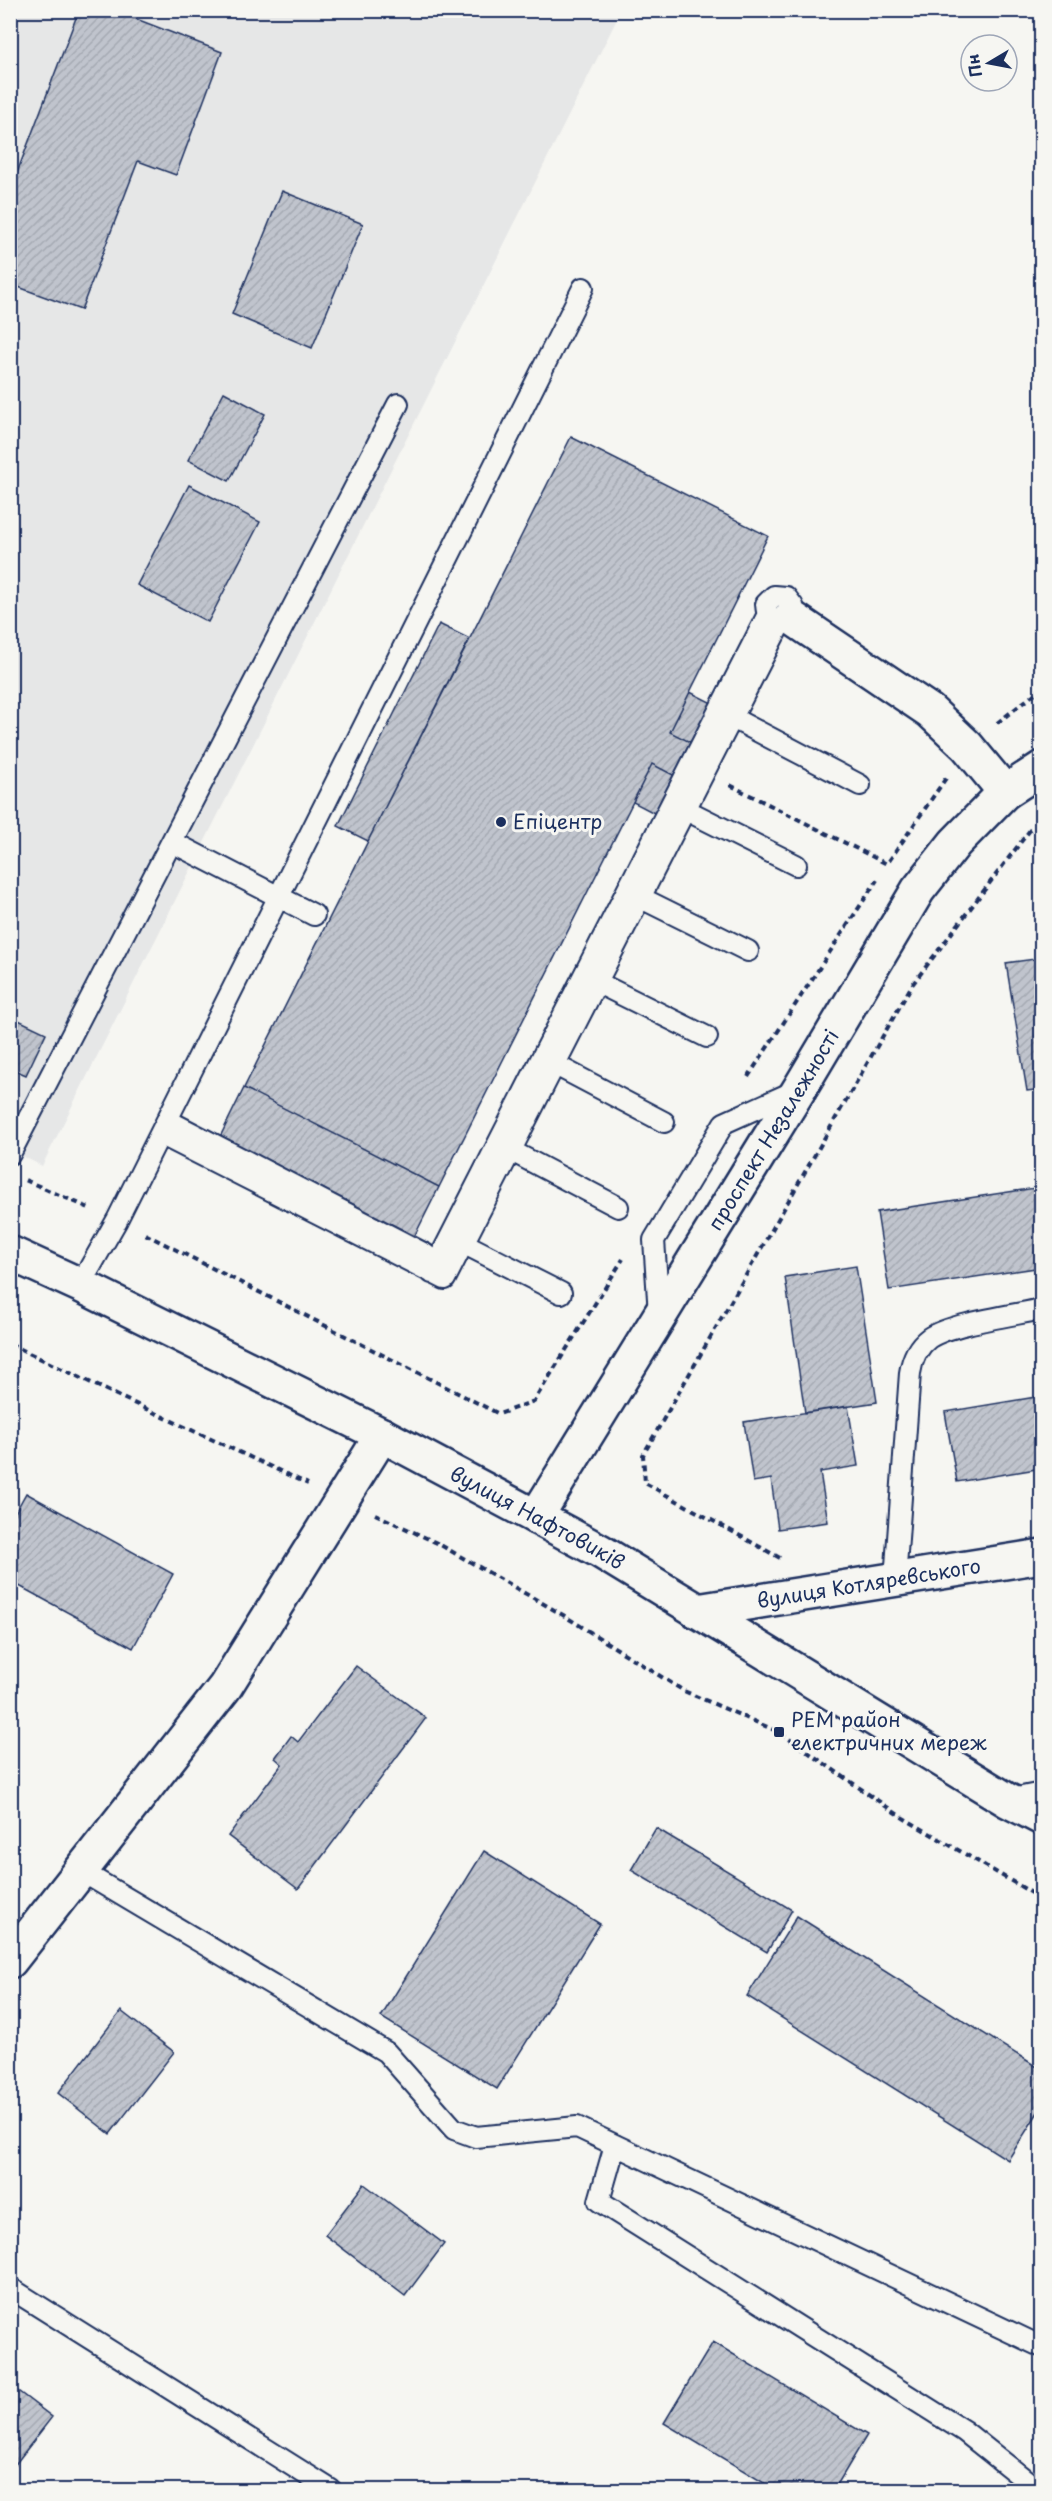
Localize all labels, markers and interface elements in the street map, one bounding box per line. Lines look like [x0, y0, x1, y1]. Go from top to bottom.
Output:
north arrow [959, 33, 1019, 93]
text: Пн [959, 52, 987, 79]
place label: Епіцентр [513, 806, 602, 836]
marker: Епіцентр [494, 815, 508, 829]
street label: проспект Незалежності [700, 1023, 846, 1236]
street label: вулиця Нафтовиків [445, 1458, 631, 1577]
street label: вулиця Котляревського [755, 1550, 983, 1615]
place label: РЕМ район електричних мереж [791, 1704, 987, 1757]
marker: РЕМ район електричних мереж [772, 1725, 786, 1739]

